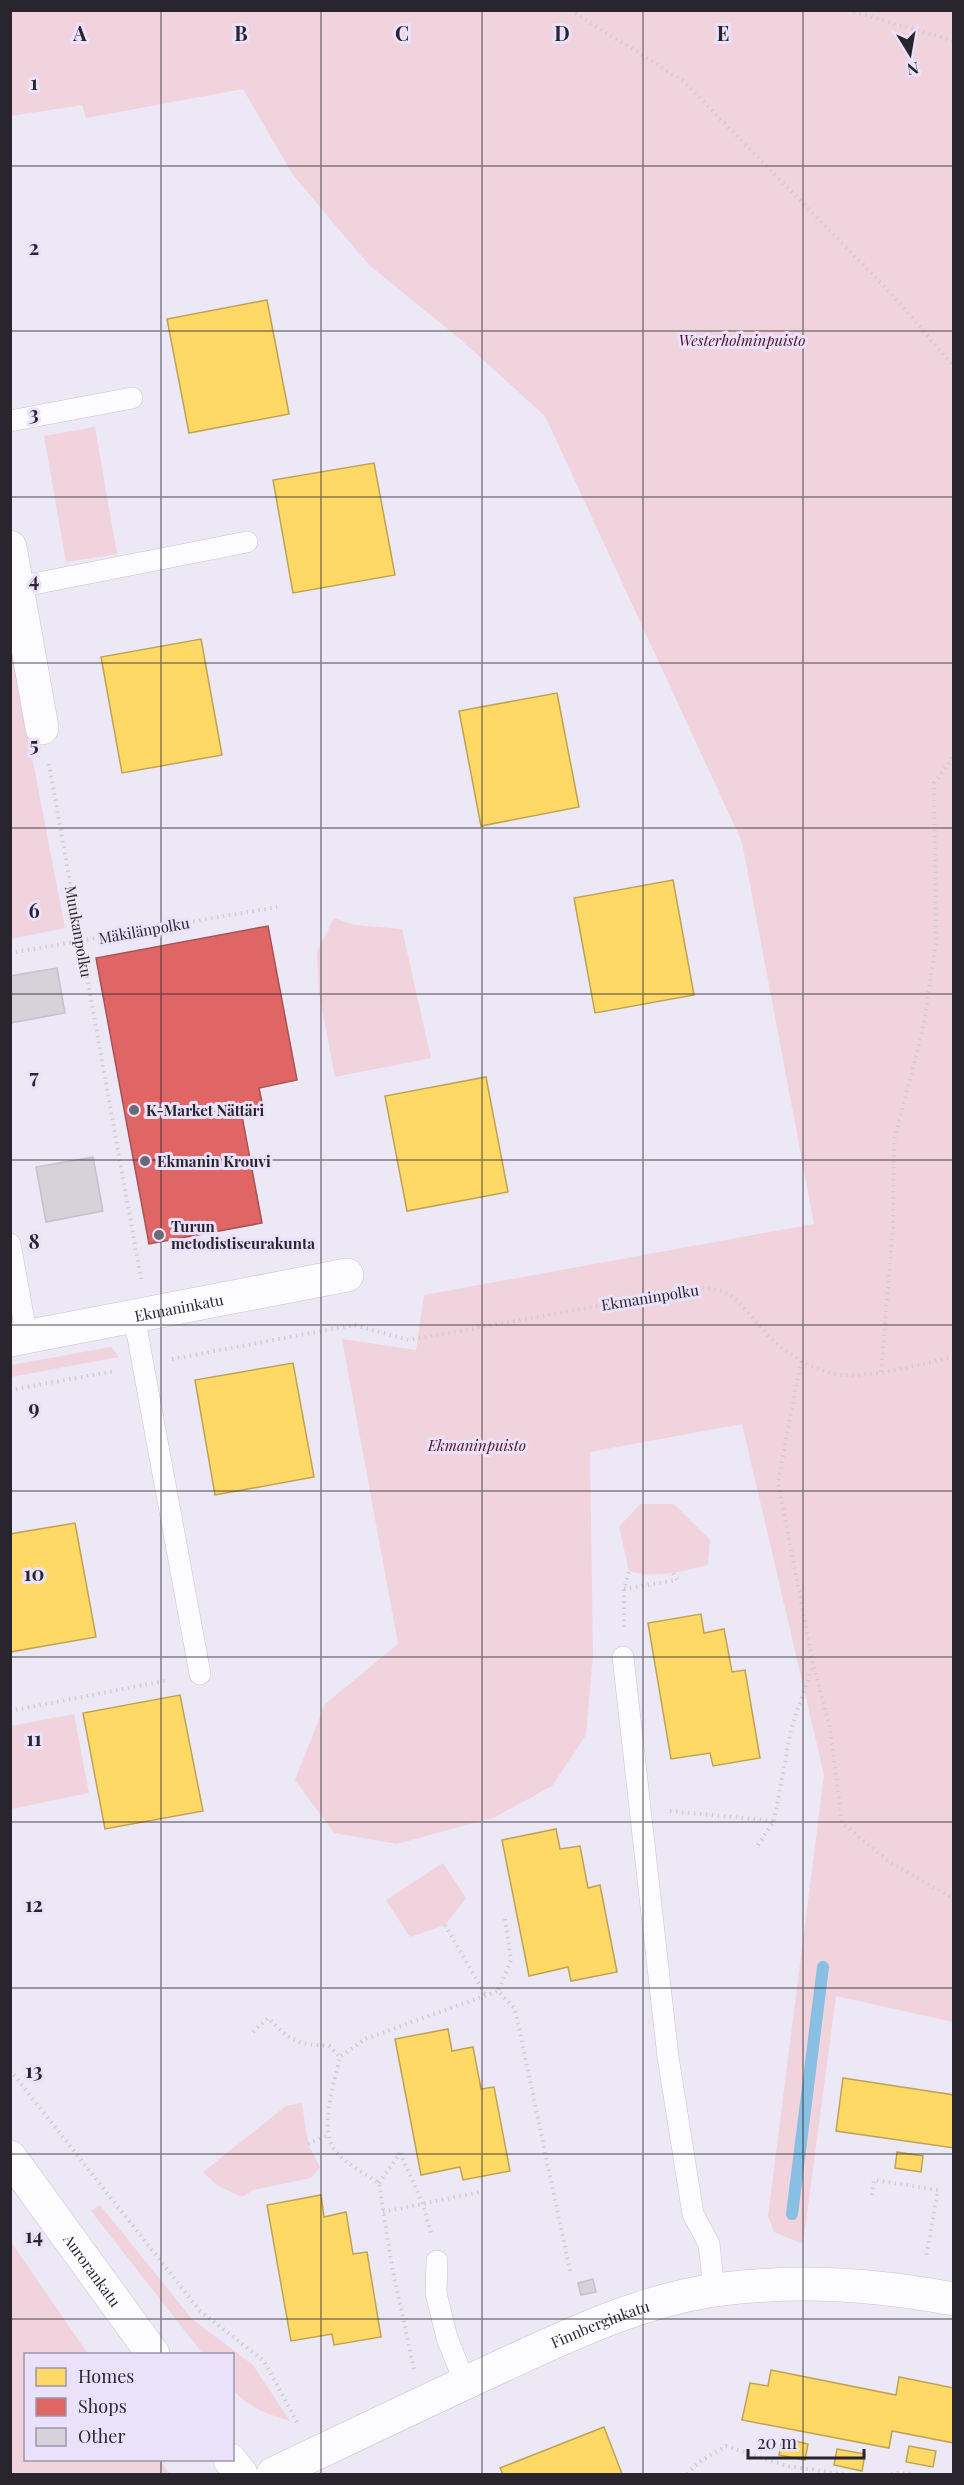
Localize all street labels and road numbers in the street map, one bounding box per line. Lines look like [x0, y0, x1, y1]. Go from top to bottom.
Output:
street label: Muukanpolku [61, 884, 97, 979]
street label: Mäkilänpolku [97, 912, 191, 948]
street label: Ekmaninpolku [600, 1279, 700, 1315]
street label: Ekmaninkatu [133, 1289, 225, 1326]
street label: Aurorankatu [59, 2229, 126, 2311]
street label: Finnberginkatu [547, 2296, 652, 2352]

